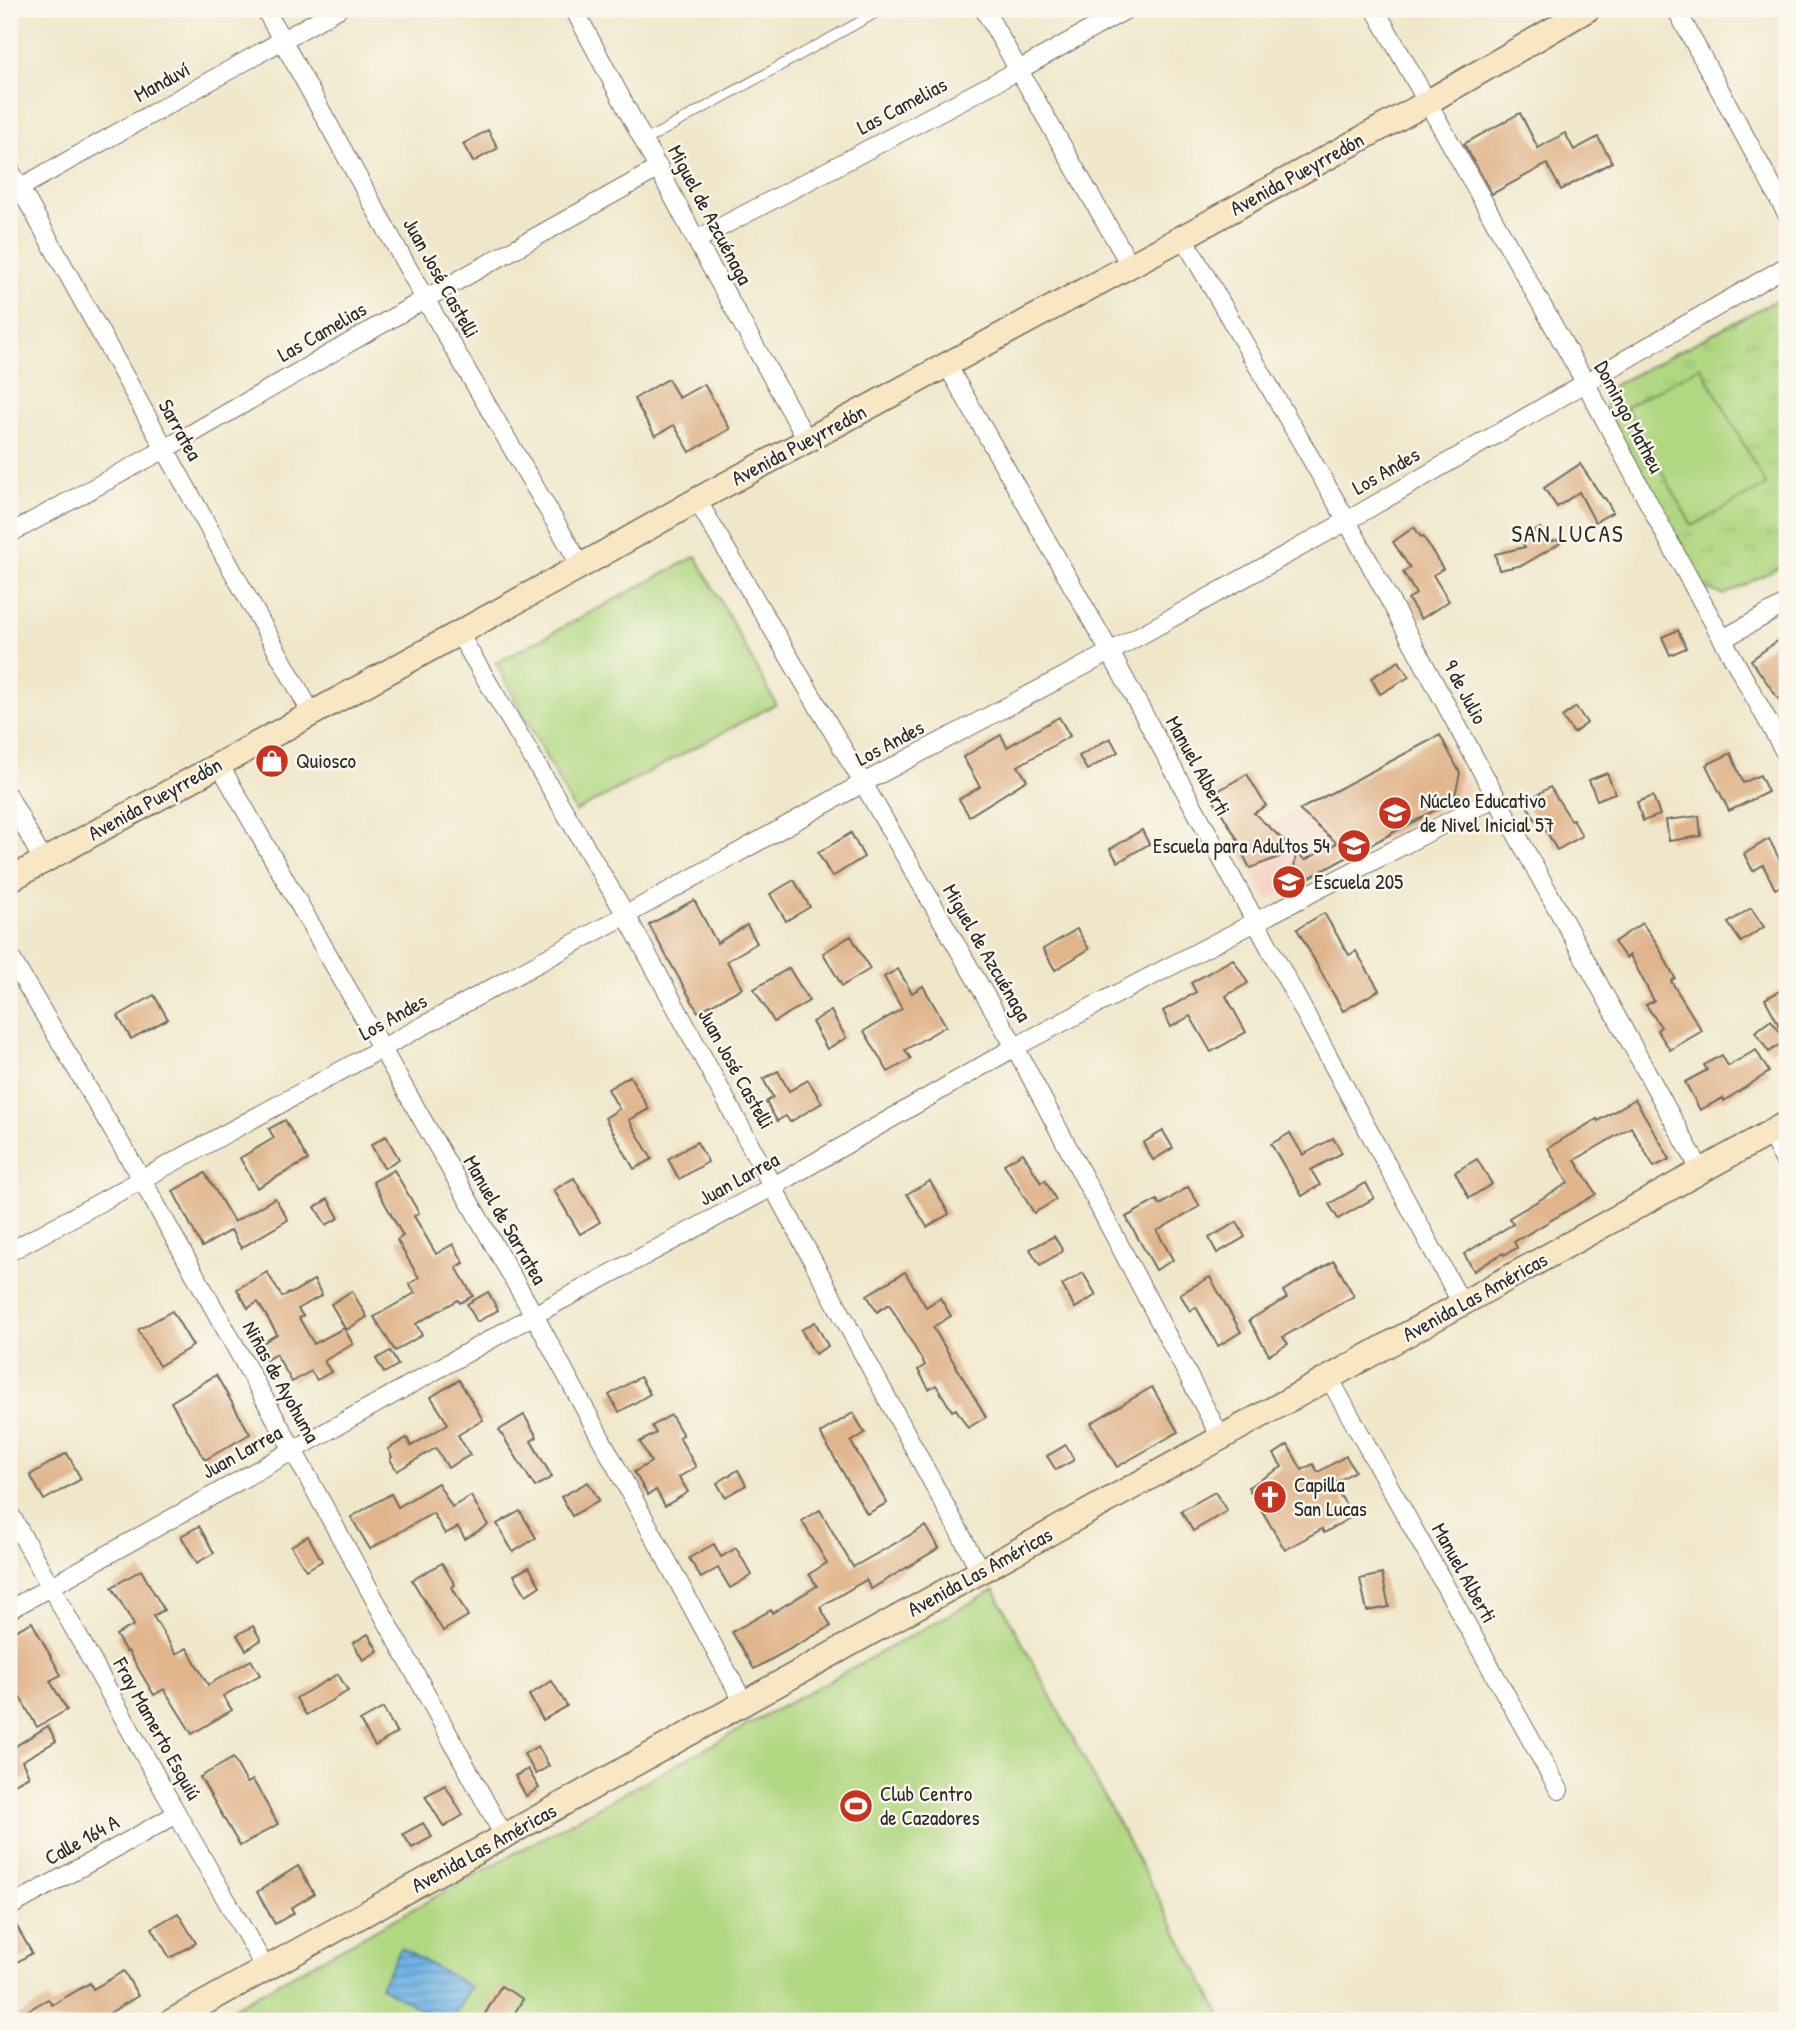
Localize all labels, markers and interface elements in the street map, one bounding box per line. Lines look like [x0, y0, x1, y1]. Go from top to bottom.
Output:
street label: Manduví [129, 54, 195, 109]
street label: Las Camelias [852, 70, 952, 141]
street label: Avenida Pueyrredón [1225, 125, 1369, 222]
street label: Miguel de Azcuénaga [661, 140, 760, 290]
street label: Juan José Castelli [396, 212, 486, 343]
street label: Las Camelias [272, 295, 371, 369]
street label: Domingo Matheu [1588, 356, 1671, 478]
street label: Sarratea [152, 394, 209, 466]
street label: Avenida Pueyrredón [726, 397, 871, 492]
street label: Los Andes [1347, 440, 1425, 502]
district label: SAN LUCAS [1512, 518, 1624, 549]
street label: 9 de Julio [1436, 655, 1494, 729]
street label: Manuel Alberti [1159, 711, 1238, 821]
street label: Los Andes [850, 712, 929, 773]
shop icon: Quiosco [253, 742, 291, 780]
place label: Quiosco [296, 746, 356, 775]
street label: Avenida Pueyrredón [83, 750, 227, 847]
place label: Núcleo Educativo de Nivel Inicial 57 [1420, 786, 1554, 839]
school or university icon: Núcleo Educativo de Nivel Inicial 57 [1376, 794, 1414, 832]
school or university icon: Escuela para Adultos 54 [1335, 827, 1373, 865]
place label: Escuela para Adultos 54 [1153, 831, 1330, 860]
school or university icon: Escuela 205 [1270, 863, 1308, 901]
place label: Escuela 205 [1314, 867, 1403, 896]
street label: Miguel de Azcuénaga [936, 879, 1039, 1027]
street label: Los Andes [354, 986, 432, 1047]
street label: Juan José Castelli [691, 1003, 781, 1134]
street label: Juan Larrea [693, 1145, 784, 1212]
street label: Manuel de Sarratea [457, 1150, 554, 1290]
street label: Avenida Las Américas [1397, 1245, 1552, 1348]
street label: Niñas de Ayohuma [236, 1316, 327, 1448]
street label: Juan Larrea [196, 1418, 287, 1485]
place label: Capilla San Lucas [1294, 1470, 1367, 1523]
church icon: Capilla San Lucas [1251, 1478, 1289, 1516]
street label: Manuel Alberti [1425, 1518, 1504, 1628]
street label: Avenida Las Américas [902, 1520, 1057, 1623]
street label: Fray Mamerto Esquiú [106, 1652, 209, 1806]
place label: Club Centro de Cazadores [880, 1779, 980, 1832]
sports icon: Club Centro de Cazadores [837, 1787, 875, 1825]
street label: Avenida Las Américas [406, 1796, 561, 1899]
street label: Calle 164 A [39, 1807, 124, 1872]

